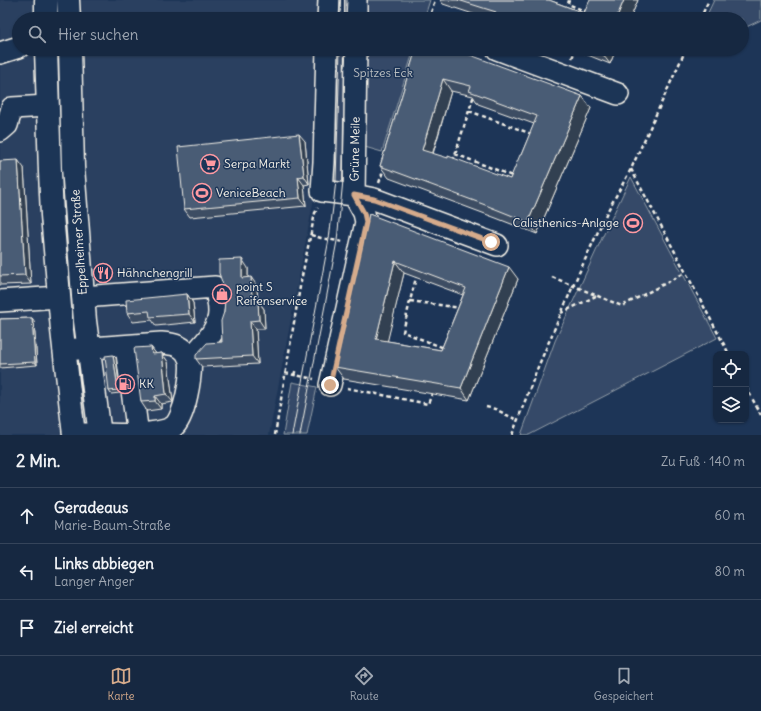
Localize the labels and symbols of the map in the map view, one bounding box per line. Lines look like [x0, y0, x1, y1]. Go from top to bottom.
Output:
park label: Spitzes Eck [353, 65, 413, 80]
street label: Grüne Meile [346, 116, 363, 182]
supermarket icon: Serpa Markt [199, 153, 221, 175]
place label: Serpa Markt [224, 156, 290, 171]
sports icon: VeniceBeach [191, 182, 213, 204]
place label: VeniceBeach [216, 185, 286, 200]
street label: Eppelheimer Straße [67, 189, 90, 295]
sports icon: Calisthenics-Anlage [622, 212, 644, 234]
place label: Calisthenics-Anlage [513, 215, 619, 230]
route start [482, 233, 500, 251]
restaurant icon: Hähnchengrill [92, 262, 114, 284]
place label: Hähnchengrill [117, 265, 192, 280]
place label: point S Reifenservice [236, 279, 307, 308]
shop icon: point S Reifenservice [211, 283, 233, 305]
fuel station icon: KK [114, 373, 136, 395]
place label: KK [139, 376, 154, 391]
route end [321, 376, 339, 394]

